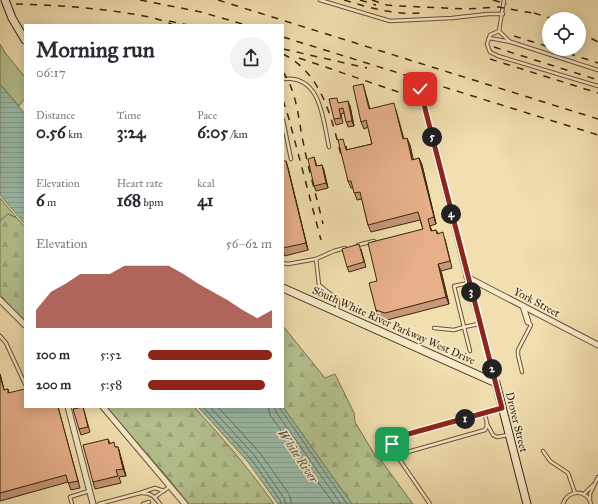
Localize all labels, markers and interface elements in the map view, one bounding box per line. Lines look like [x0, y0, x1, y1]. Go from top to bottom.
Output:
map controls [542, 12, 586, 56]
button: locate [542, 12, 586, 56]
text: Morning run [36, 36, 155, 63]
button: share [230, 37, 272, 79]
text: 06:17 [36, 65, 66, 81]
pin [403, 72, 437, 106]
icon: check [409, 78, 431, 100]
text: Distance [36, 109, 75, 122]
text: Time [117, 109, 141, 122]
text: Pace [197, 109, 217, 122]
text: 0.56 [36, 122, 66, 143]
text: 3:24 [117, 122, 146, 143]
text: 6:05 [197, 122, 228, 143]
pin: 5 [422, 127, 442, 147]
text: km [66, 128, 83, 141]
text: /km [228, 128, 248, 141]
text: 5 [429, 130, 435, 143]
text: Elevation [36, 177, 80, 190]
text: Heart rate [117, 177, 163, 190]
text: kcal [197, 177, 215, 190]
text: 6 [36, 190, 45, 211]
text: 168 [117, 190, 141, 211]
text: 41 [197, 190, 214, 211]
text: m [45, 196, 56, 209]
text: bpm [141, 196, 164, 209]
pin: 4 [441, 204, 461, 224]
text: 4 [448, 207, 454, 220]
text: Elevation [36, 236, 88, 252]
text: 56–62 m [226, 236, 272, 252]
pin: 3 [461, 282, 481, 302]
street label: South White River Parkway West Drive [310, 284, 478, 368]
text: 3 [469, 285, 473, 298]
street label: York Street [511, 285, 562, 320]
text: 100 m [36, 347, 70, 363]
text: 5:52 [100, 347, 122, 363]
pin: 2 [482, 359, 502, 379]
text: 2 [489, 362, 495, 375]
text: 200 m [36, 377, 71, 393]
text: 5:58 [100, 377, 122, 393]
street label: Drover Street [503, 391, 530, 454]
pin: 1 [455, 409, 475, 429]
text: 1 [463, 412, 467, 425]
water label: White River [275, 427, 321, 486]
pin [375, 427, 409, 461]
icon: arrive [381, 433, 403, 455]

